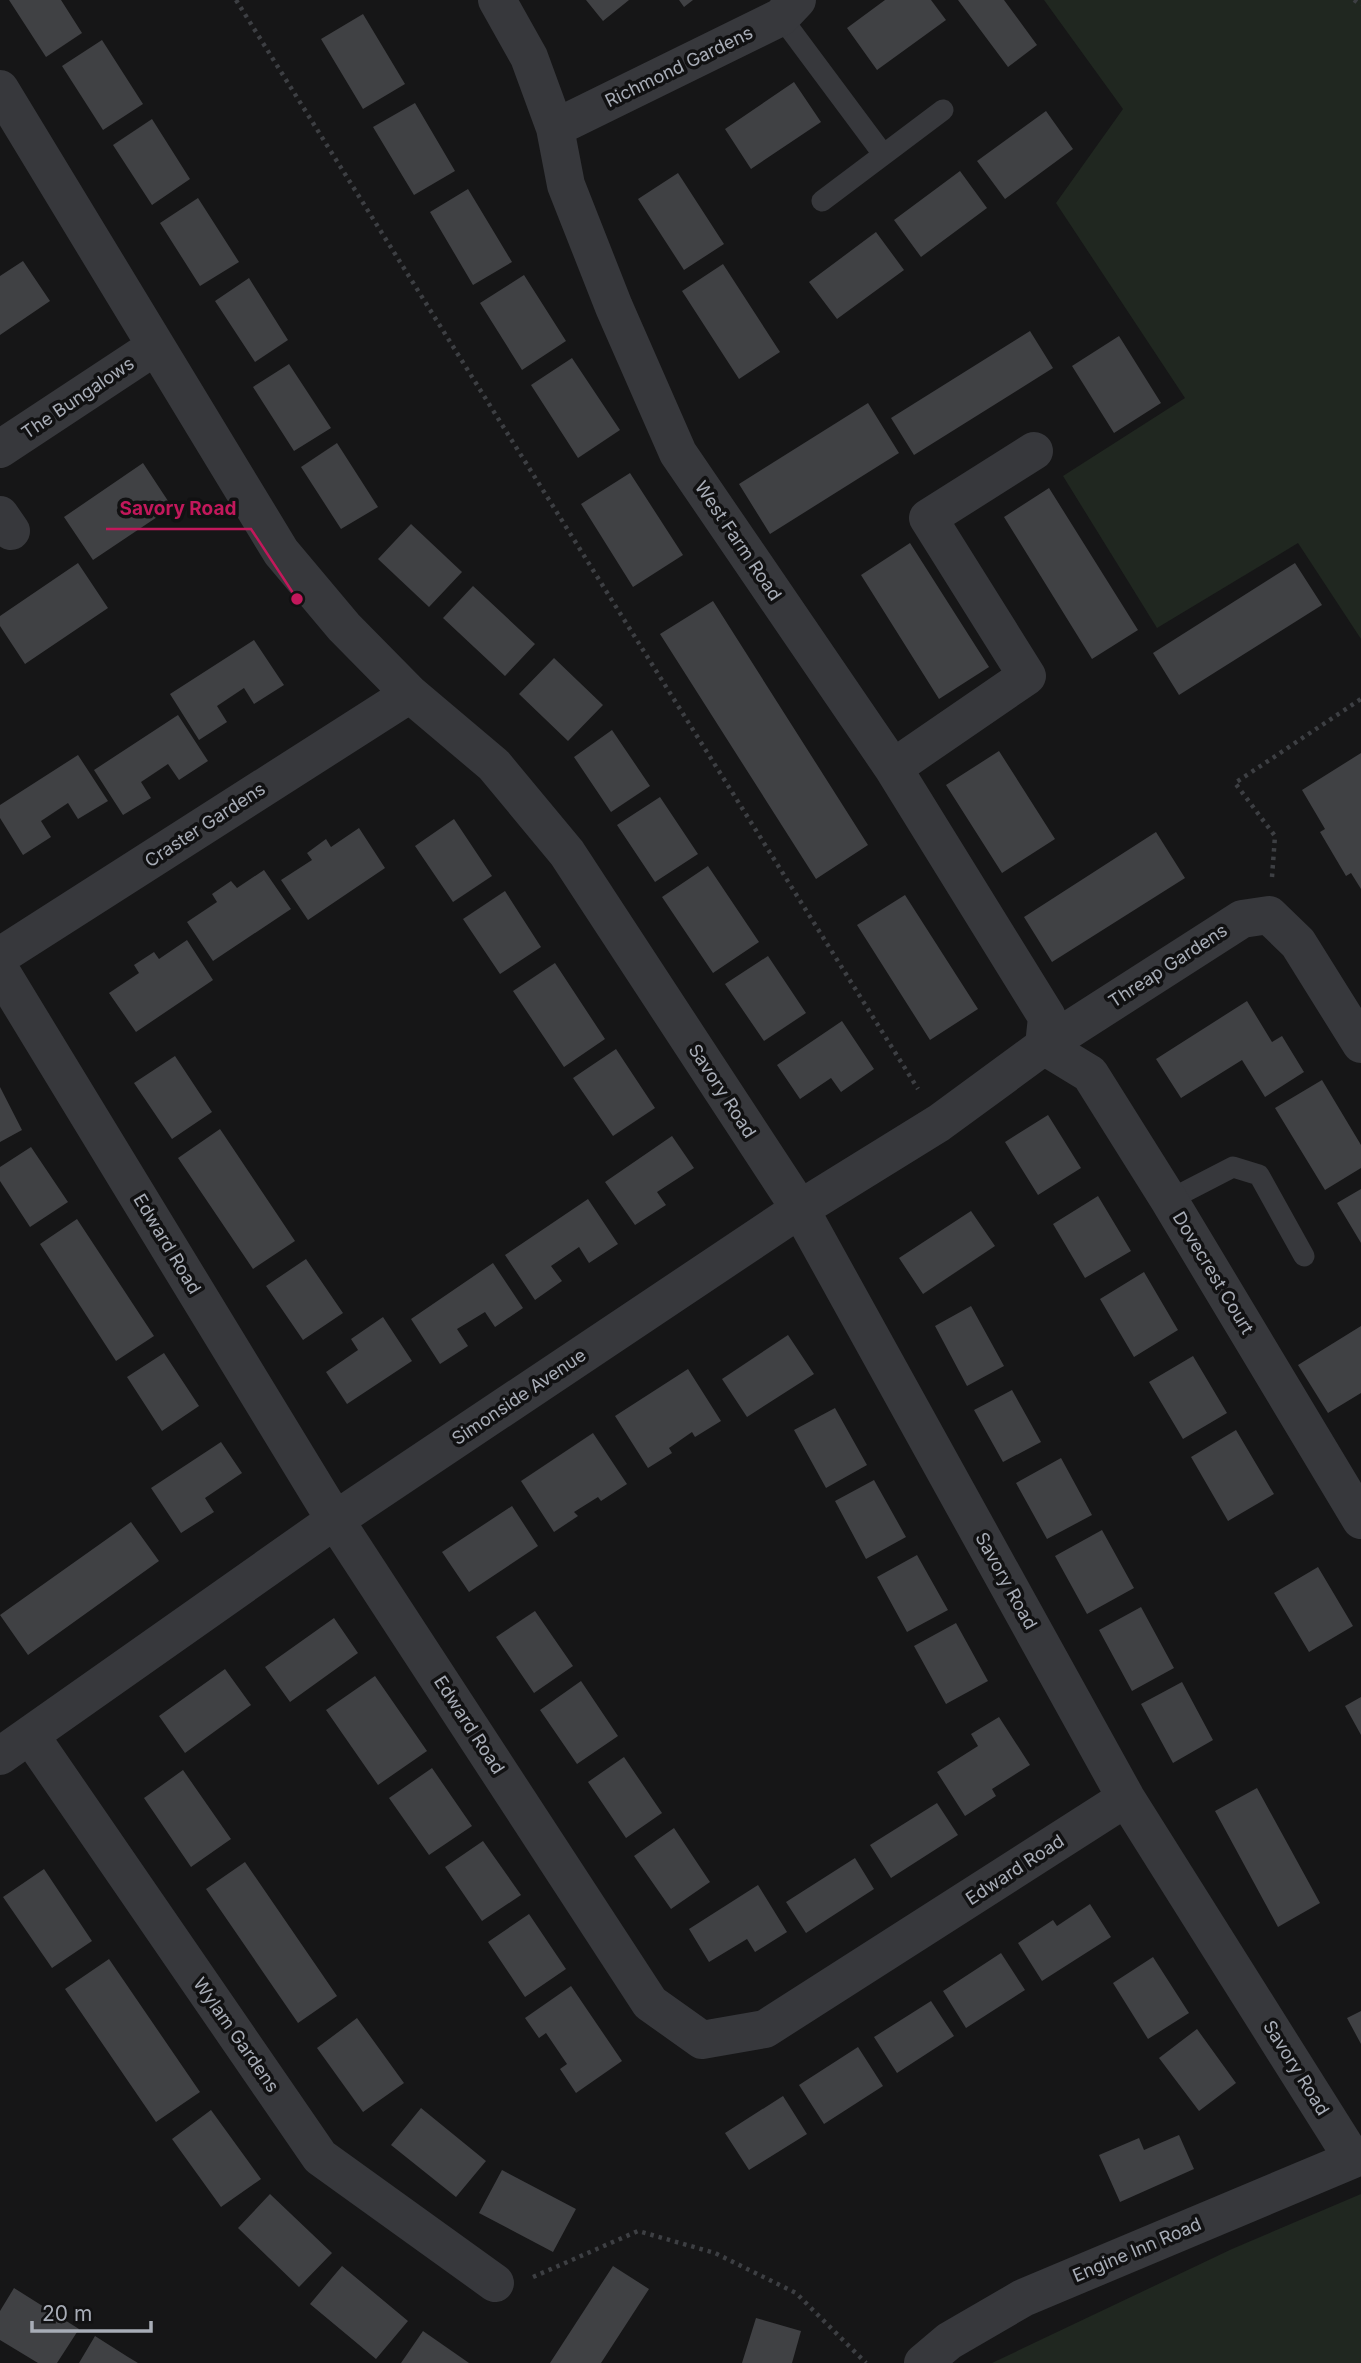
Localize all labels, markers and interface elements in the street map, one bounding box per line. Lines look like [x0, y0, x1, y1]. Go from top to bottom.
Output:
street label: Richmond Gardens [601, 22, 756, 111]
street label: The Bungalows [18, 352, 138, 443]
street label: West Farm Road [691, 477, 786, 604]
callout: Savory Road [106, 489, 251, 529]
text: Savory Road [120, 497, 236, 520]
street label: Craster Gardens [141, 778, 269, 871]
street label: Threap Gardens [1104, 919, 1231, 1012]
street label: Savory Road [684, 1040, 761, 1142]
street label: Edward Road [129, 1190, 205, 1297]
street label: Dovecrest Court [1169, 1208, 1258, 1338]
street label: Simonside Avenue [448, 1344, 590, 1449]
street label: Savory Road [971, 1529, 1042, 1633]
street label: Edward Road [430, 1672, 509, 1778]
street label: Edward Road [962, 1830, 1068, 1909]
street label: Wylam Gardens [189, 1973, 284, 2096]
street label: Savory Road [1259, 2017, 1334, 2119]
street label: Engine Inn Road [1069, 2213, 1204, 2286]
scale bar [32, 2290, 150, 2334]
text: 20 m [42, 2301, 92, 2326]

